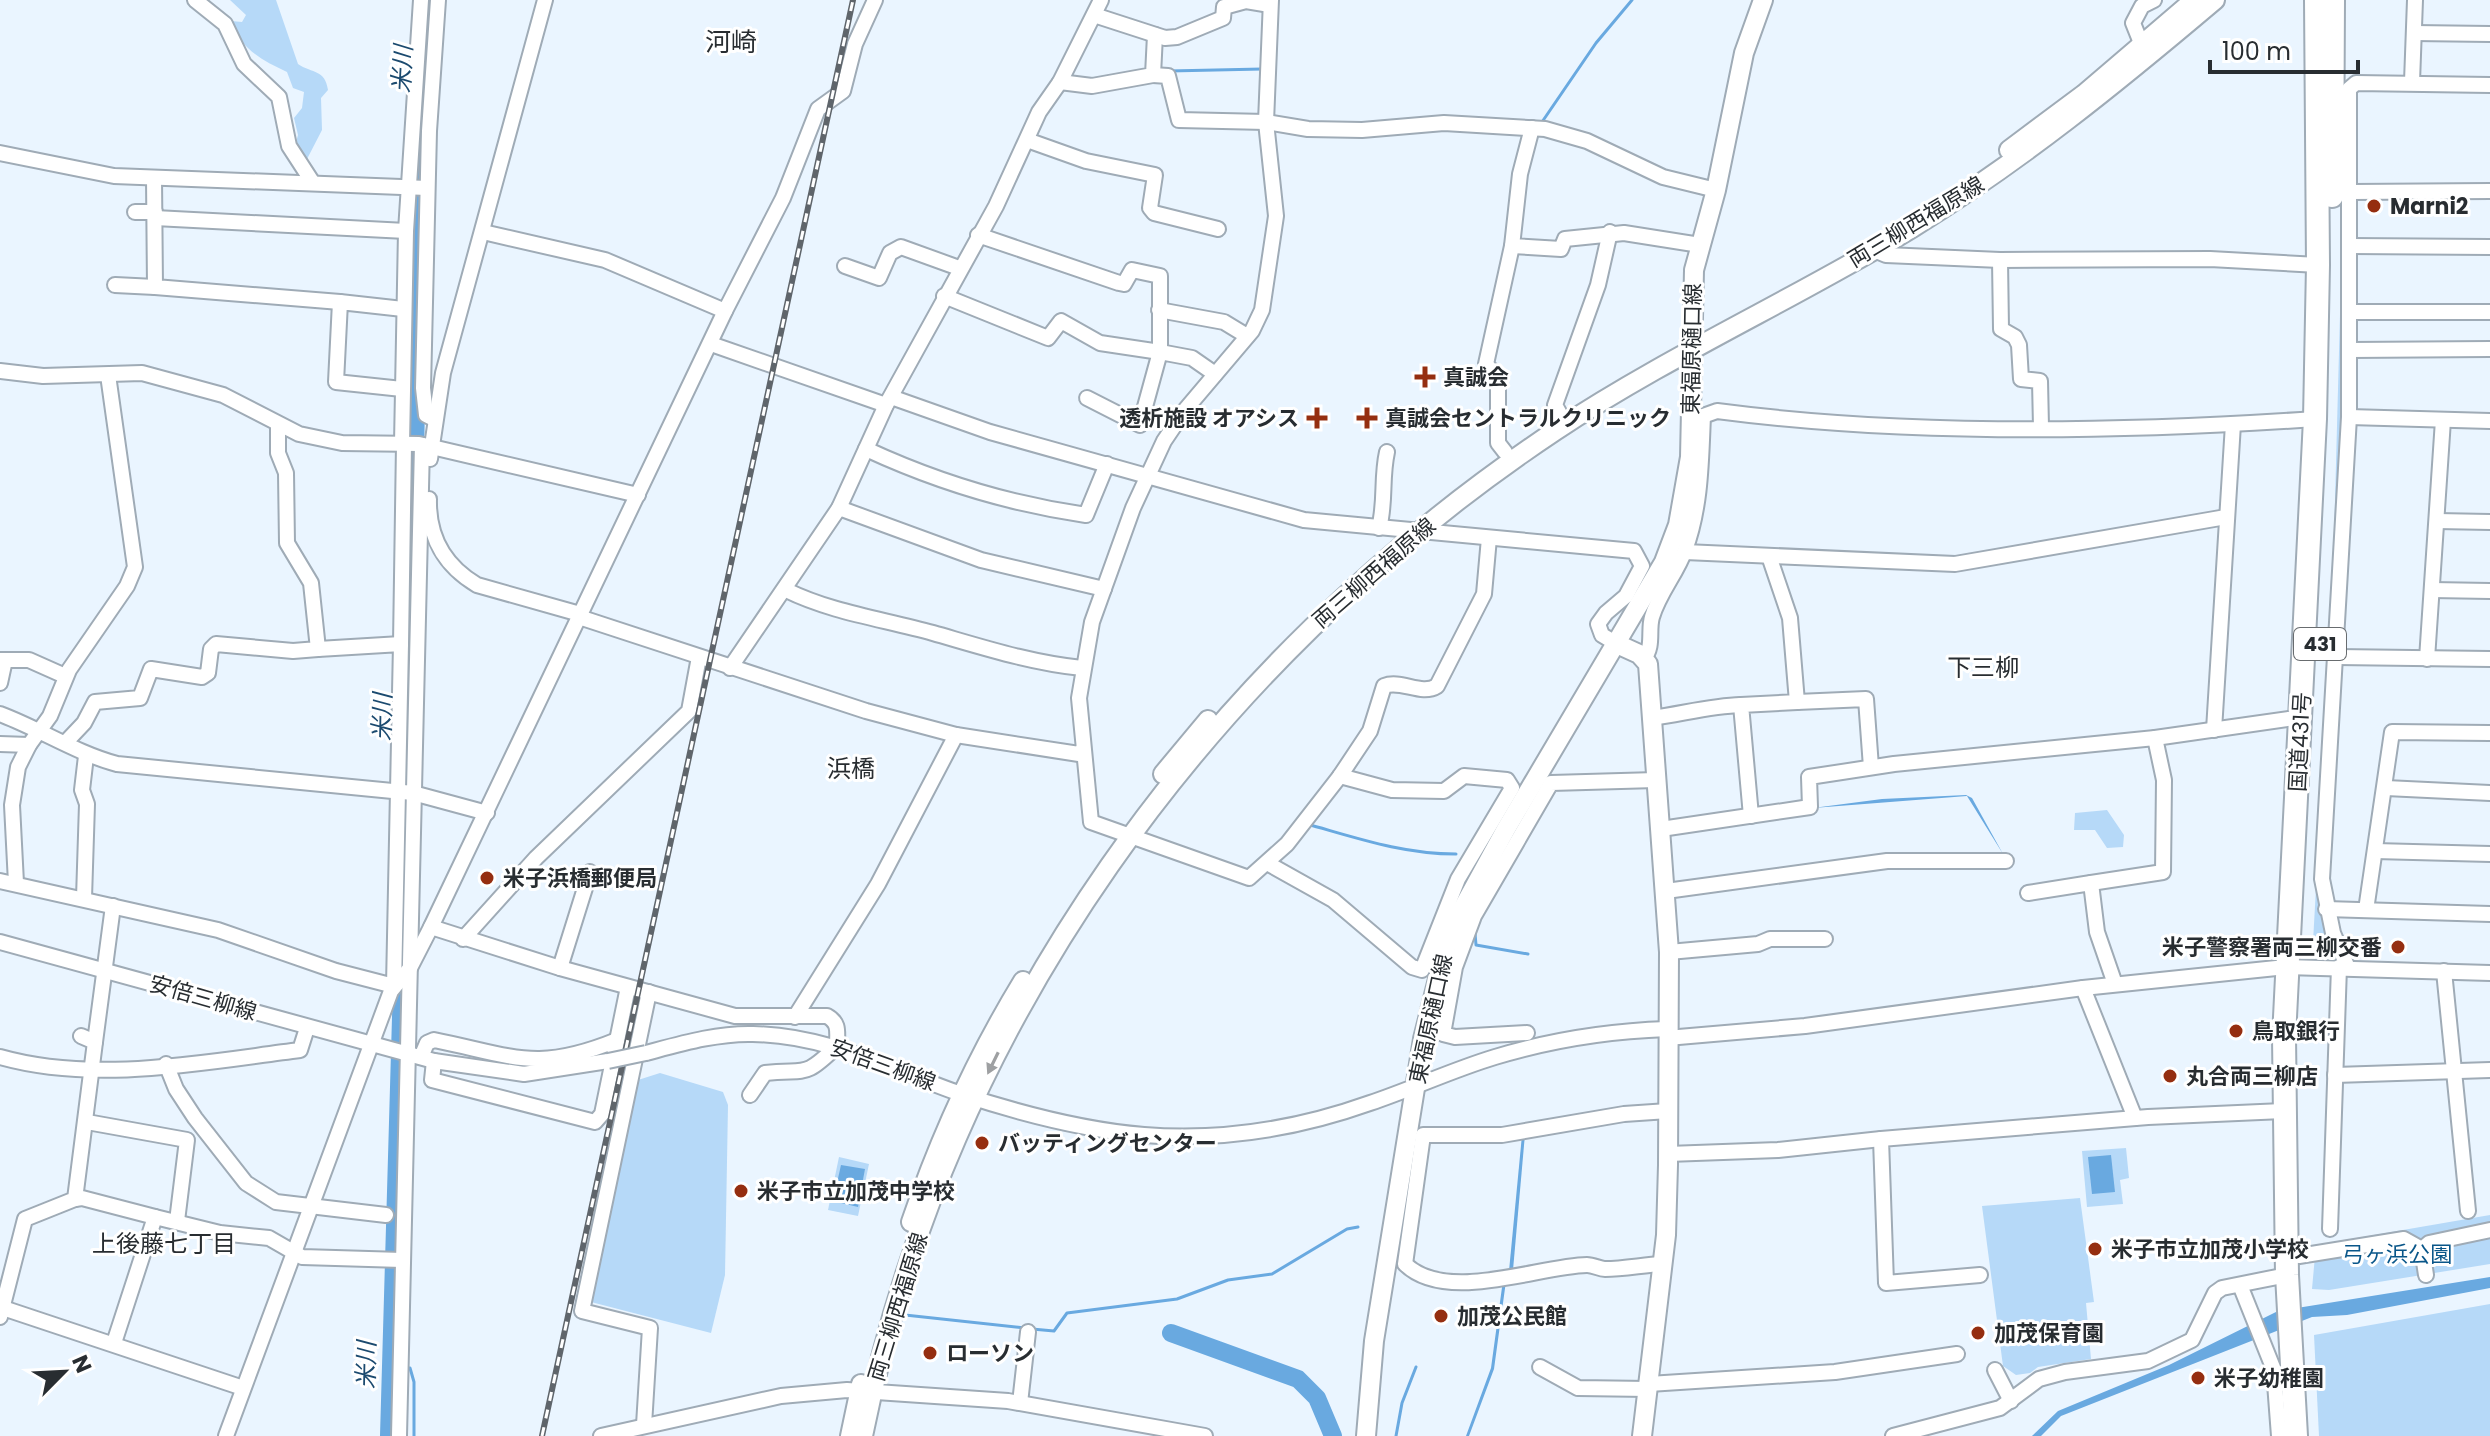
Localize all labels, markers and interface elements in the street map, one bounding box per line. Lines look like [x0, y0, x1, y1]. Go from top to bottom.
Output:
district label: 河崎 [705, 24, 757, 60]
scale bar [2210, 24, 2358, 74]
text: 100 m [2222, 35, 2291, 68]
water label: 米川 [384, 41, 420, 94]
street label: 両三柳西福原線 [1842, 169, 1990, 275]
place label: Marni2 [2390, 191, 2468, 222]
marker: Marni2 [2365, 197, 2383, 215]
street label: 東福原樋口線 [1675, 283, 1709, 415]
place label: 真誠会 [1443, 362, 1509, 393]
marker: 真誠会 [1414, 366, 1436, 388]
place label: 透析施設 オアシス [1119, 403, 1299, 434]
place label: 真誠会セントラルクリニック [1385, 403, 1671, 434]
marker: 透析施設 オアシス [1306, 407, 1328, 429]
marker: 真誠会セントラルクリニック [1356, 407, 1378, 429]
street label: 両三柳西福原線 [1306, 511, 1442, 635]
road number: 431 [2294, 628, 2346, 660]
district label: 下三柳 [1947, 651, 2019, 684]
water label: 米川 [365, 690, 399, 741]
street label: 国道431号 [2282, 691, 2318, 793]
district label: 浜橋 [827, 752, 875, 785]
place label: 米子浜橋郵便局 [503, 863, 657, 894]
marker: 米子浜橋郵便局 [478, 869, 496, 887]
place label: 米子警察署両三柳交番 [2162, 932, 2382, 963]
marker: 米子警察署両三柳交番 [2389, 938, 2407, 956]
street label: 東福原樋口線 [1402, 951, 1460, 1087]
street label: 安倍三柳線 [146, 968, 260, 1028]
place label: 鳥取銀行 [2252, 1016, 2340, 1047]
marker: 鳥取銀行 [2227, 1022, 2245, 1040]
street label: 安倍三柳線 [826, 1032, 940, 1098]
one-way arrow [987, 1051, 1000, 1074]
place label: 丸合両三柳店 [2186, 1061, 2318, 1092]
marker: 丸合両三柳店 [2161, 1067, 2179, 1085]
place label: バッティングセンター [998, 1128, 1217, 1159]
marker: バッティングセンター [973, 1134, 991, 1152]
place label: 米子市立加茂中学校 [757, 1176, 955, 1207]
marker: 米子市立加茂中学校 [732, 1182, 750, 1200]
district label: 上後藤七丁目 [92, 1227, 236, 1260]
street label: 両三柳西福原線 [861, 1229, 935, 1385]
place label: 米子市立加茂小学校 [2111, 1234, 2309, 1265]
park label: 弓ヶ浜公園 [2342, 1239, 2452, 1270]
marker: 米子市立加茂小学校 [2086, 1240, 2104, 1258]
place label: 加茂公民館 [1457, 1301, 1567, 1332]
marker: 加茂公民館 [1432, 1307, 1450, 1325]
place label: 加茂保育園 [1994, 1318, 2104, 1349]
marker: 加茂保育園 [1969, 1324, 1987, 1342]
north arrow [24, 1332, 104, 1412]
water label: 米川 [349, 1338, 383, 1389]
place label: ローソン [946, 1338, 1034, 1369]
marker: ローソン [921, 1344, 939, 1362]
text: N [64, 1350, 99, 1378]
place label: 米子幼稚園 [2214, 1363, 2324, 1394]
marker: 米子幼稚園 [2189, 1369, 2207, 1387]

